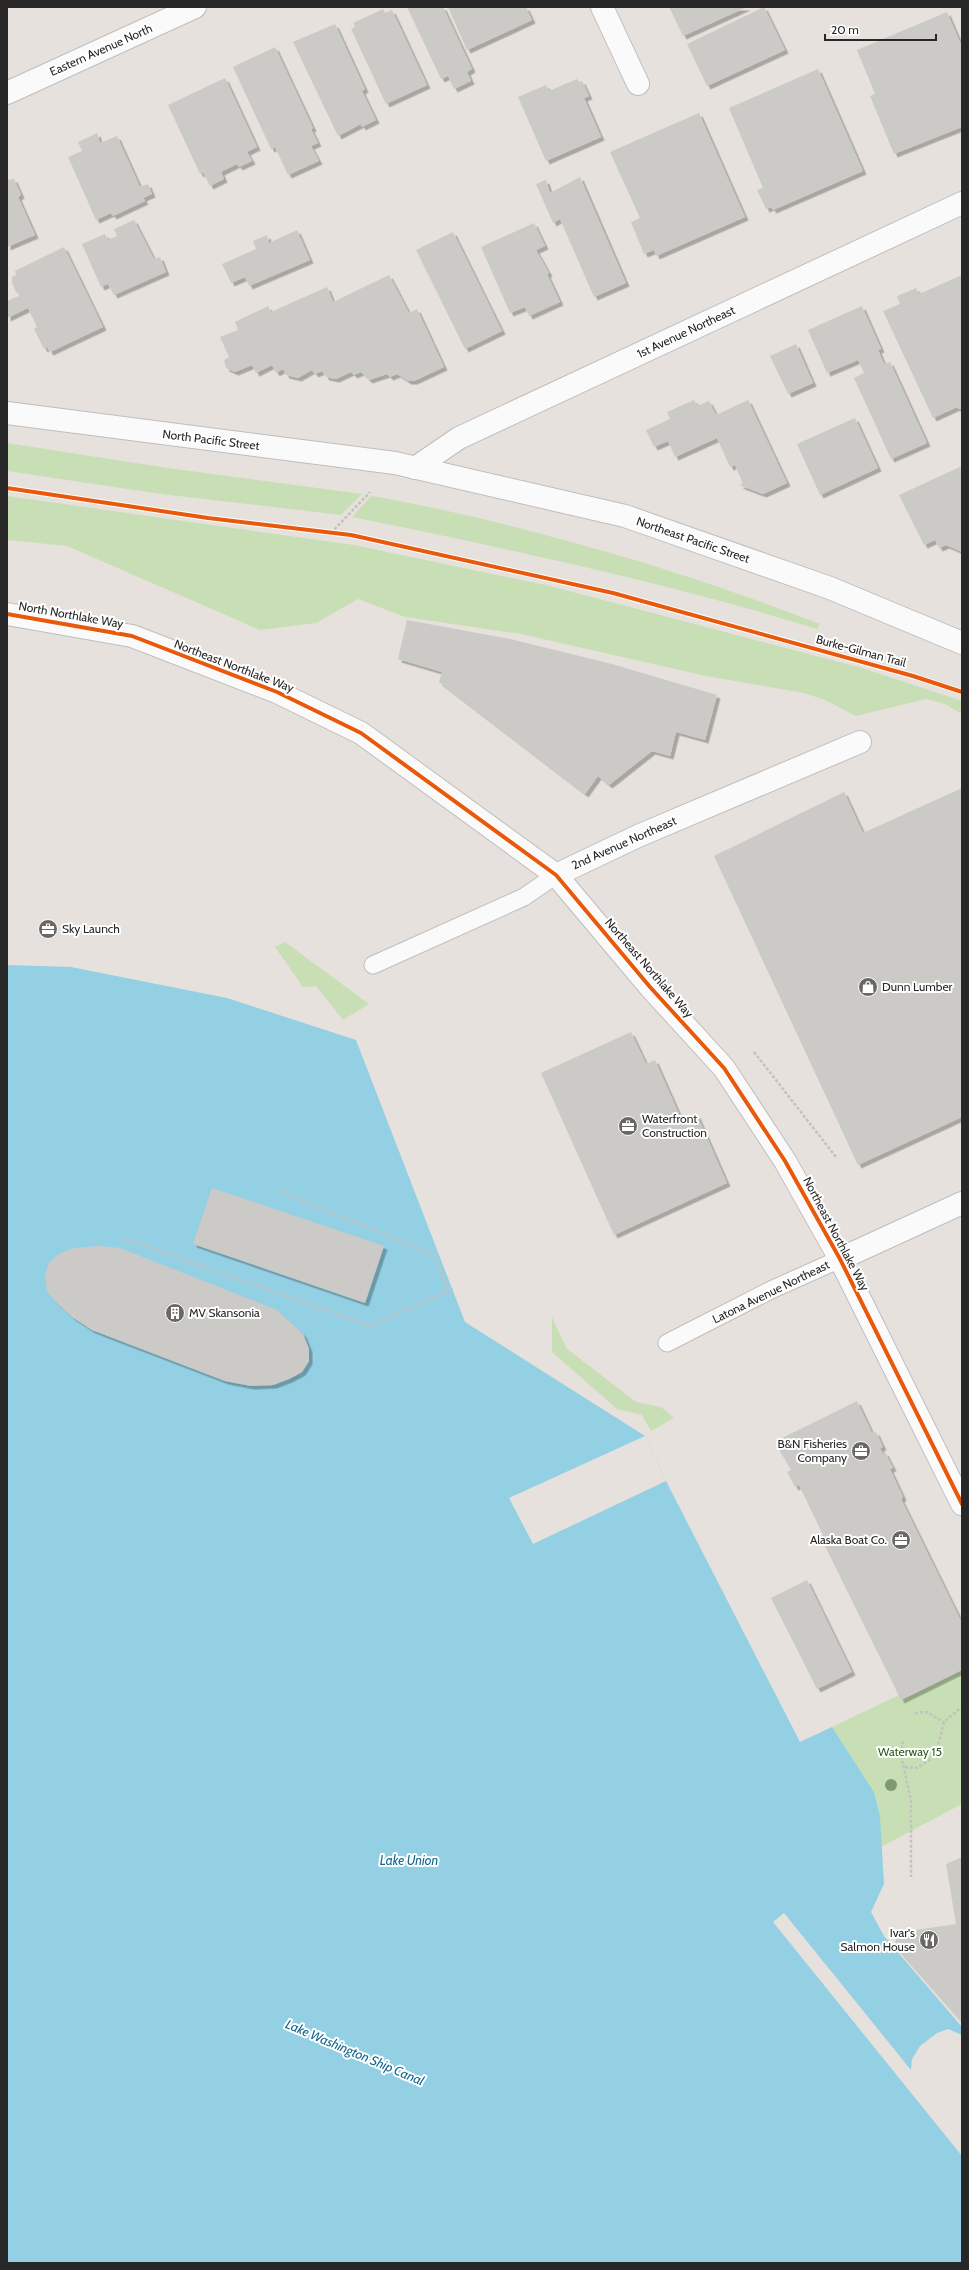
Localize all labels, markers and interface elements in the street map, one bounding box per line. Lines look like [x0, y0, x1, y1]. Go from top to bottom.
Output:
scale bar [825, 16, 936, 42]
street label: Eastern Avenue North [47, 20, 154, 79]
text: 20 m [831, 22, 859, 37]
street label: 1st Avenue Northeast [634, 302, 737, 361]
street label: North Pacific Street [162, 426, 261, 453]
street label: Northeast Pacific Street [635, 513, 752, 566]
street label: North Northlake Way [18, 598, 125, 631]
street label: Burke-Gilman Trail [814, 631, 908, 670]
street label: Northeast Northlake Way [172, 636, 296, 695]
street label: 2nd Avenue Northeast [569, 813, 679, 872]
street label: Northeast Northlake Way [602, 915, 697, 1021]
office icon: Sky Launch [37, 918, 59, 940]
place label: Sky Launch [62, 921, 120, 936]
shop icon: Dunn Lumber [857, 976, 879, 998]
place label: Dunn Lumber [882, 979, 953, 994]
place label: Waterfront Construction [642, 1111, 707, 1140]
office icon: Waterfront Construction [617, 1115, 639, 1137]
street label: Northeast Northlake Way [800, 1174, 873, 1293]
street label: Latona Avenue Northeast [710, 1257, 832, 1326]
building icon: MV Skansonia [164, 1302, 186, 1324]
place label: MV Skansonia [189, 1305, 260, 1320]
place label: B&N Fisheries Company [778, 1436, 847, 1465]
office icon: B&N Fisheries Company [850, 1440, 872, 1462]
office icon: Alaska Boat Co. [890, 1529, 912, 1551]
place label: Alaska Boat Co. [810, 1532, 887, 1547]
park label: Waterway 15 [878, 1744, 942, 1759]
water label: Lake Union [380, 1852, 438, 1868]
place label: Ivar's Salmon House [841, 1925, 915, 1954]
restaurant icon: Ivar's Salmon House [918, 1929, 940, 1951]
water label: Lake Washington Ship Canal [283, 2016, 427, 2088]

